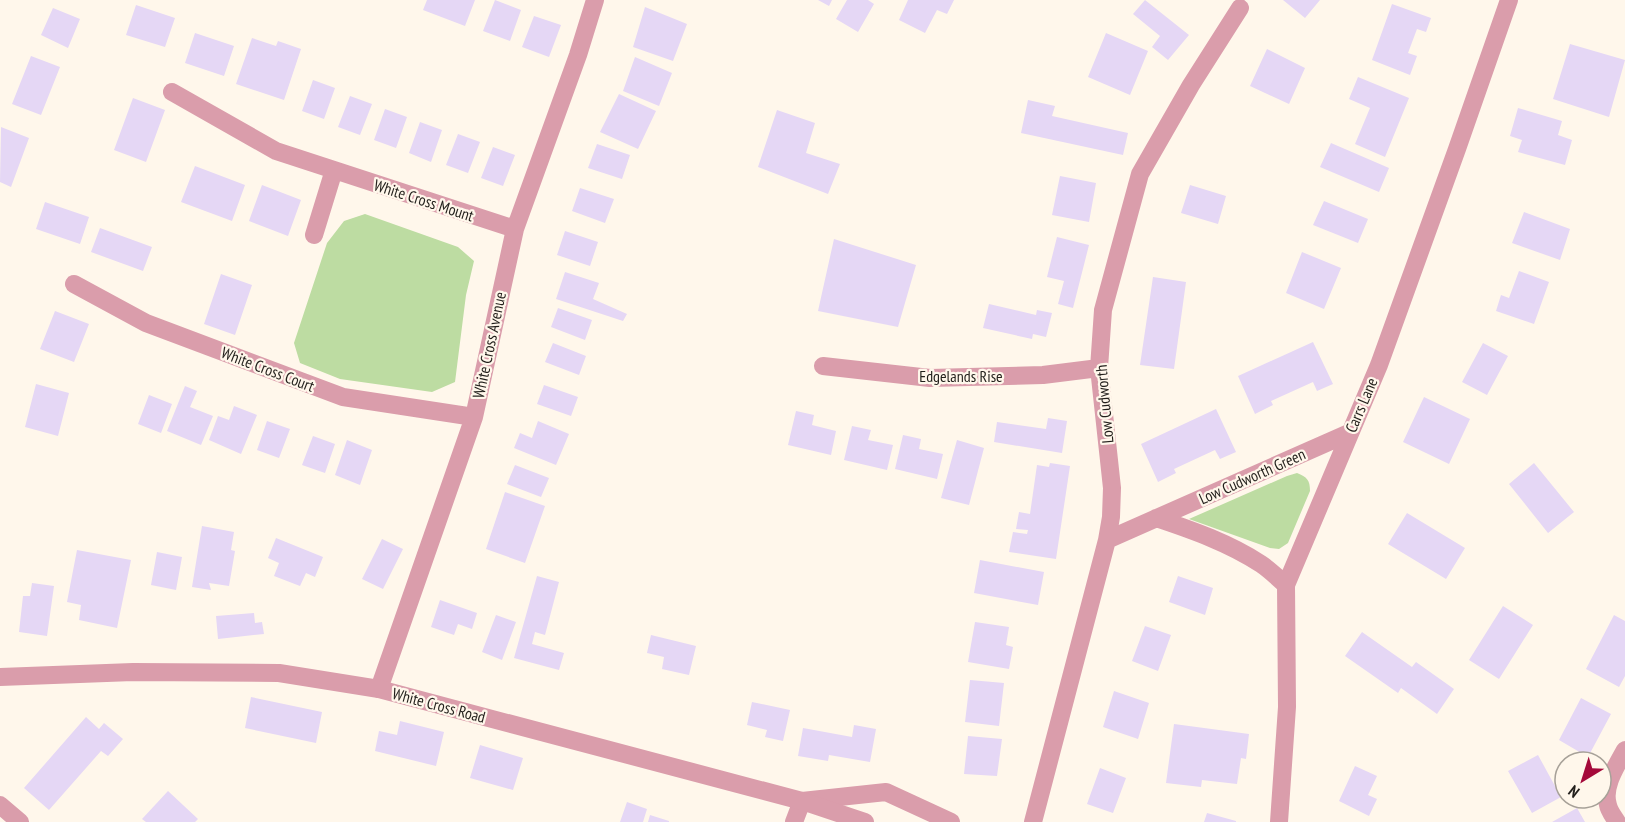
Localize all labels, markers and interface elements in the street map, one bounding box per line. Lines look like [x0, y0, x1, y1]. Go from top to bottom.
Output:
street label: White Cross Mount [372, 174, 477, 226]
street label: White Cross Avenue [468, 290, 510, 400]
street label: White Cross Court [219, 342, 318, 396]
street label: Low Cudworth [1091, 364, 1117, 444]
street label: Edgelands Rise [919, 366, 1003, 386]
street label: Carrs Lane [1341, 375, 1381, 435]
street label: Low Cudworth Green [1196, 444, 1308, 508]
street label: White Cross Road [390, 683, 488, 727]
north arrow [1553, 750, 1613, 810]
text: N [1564, 781, 1583, 802]

